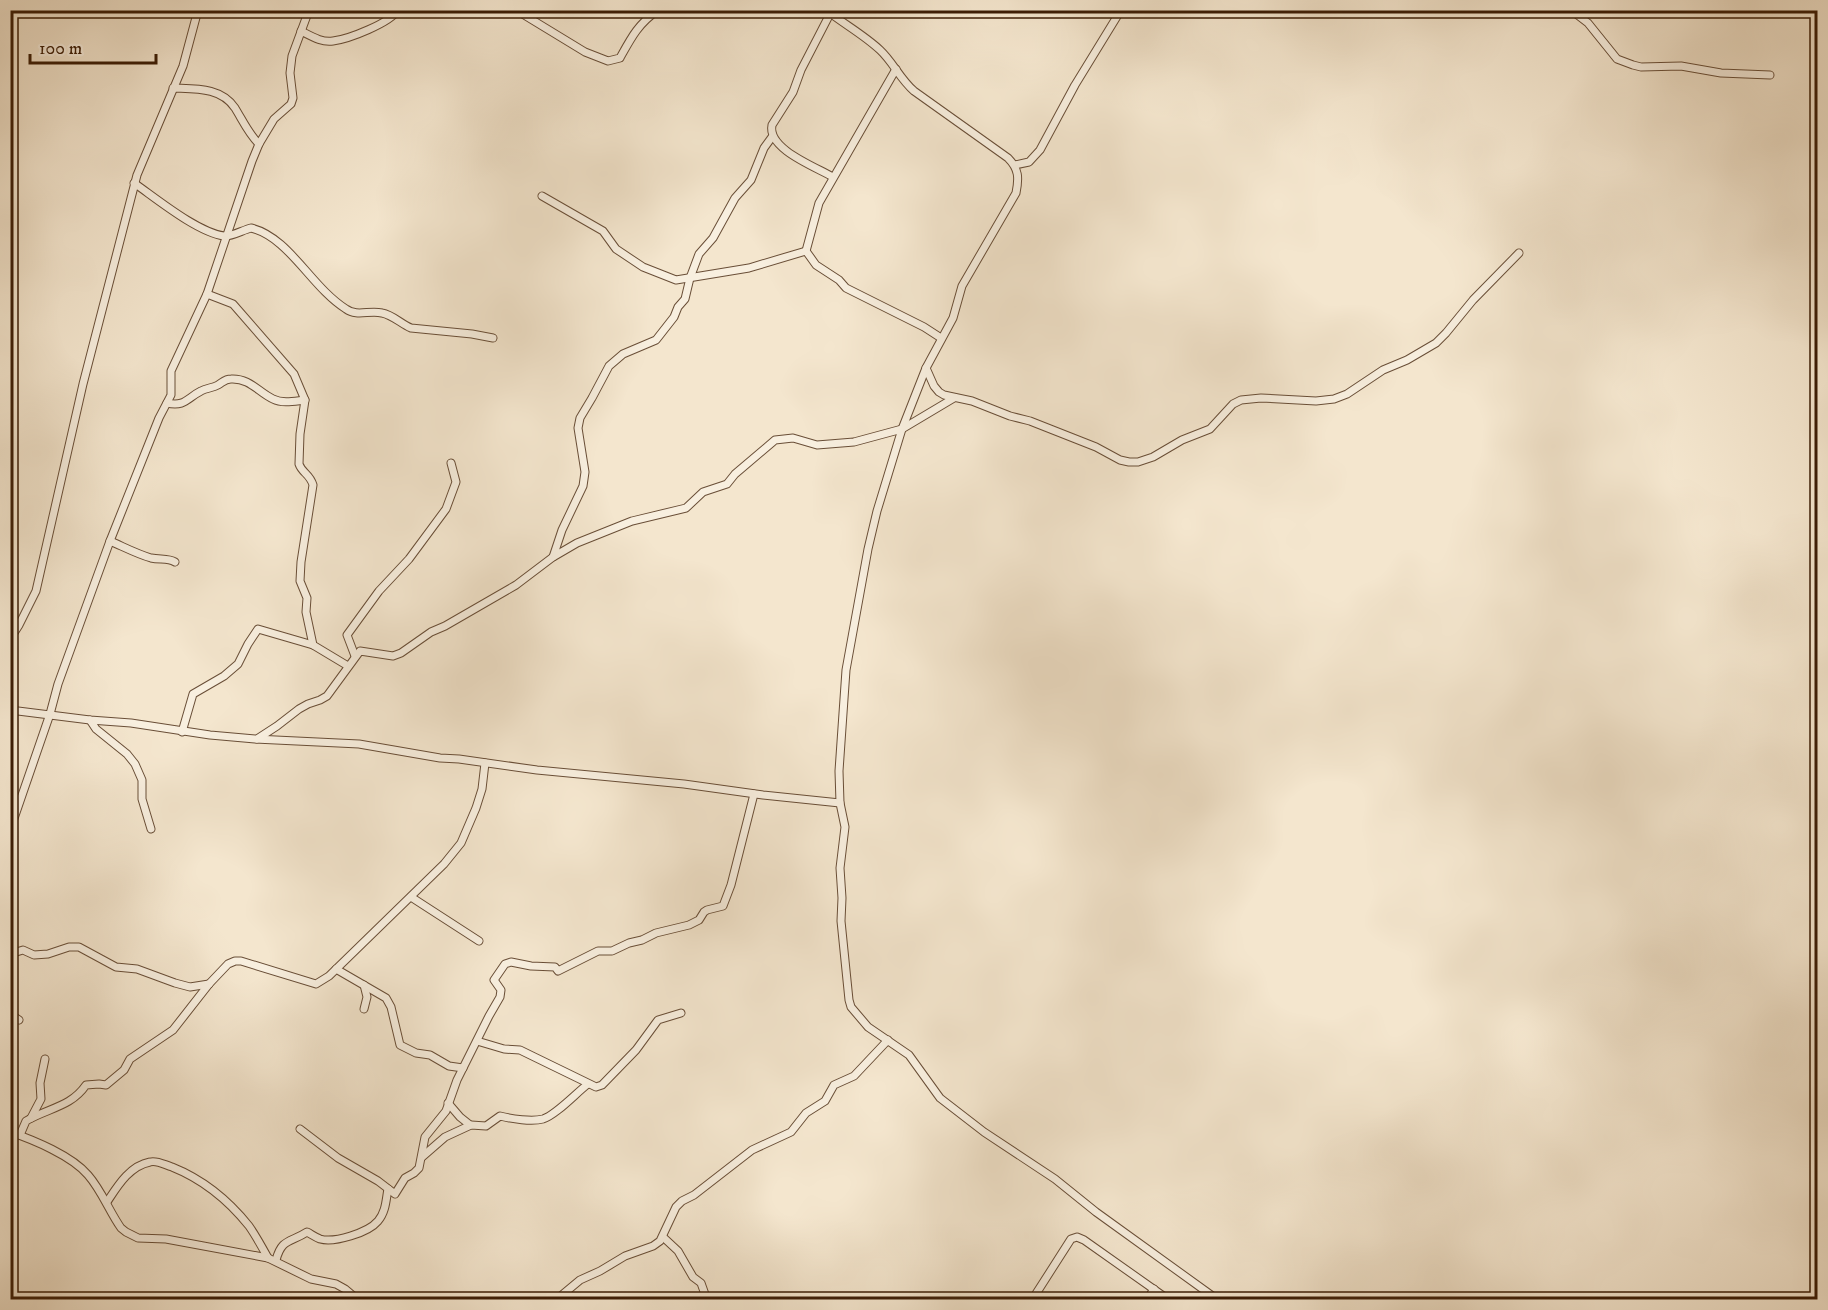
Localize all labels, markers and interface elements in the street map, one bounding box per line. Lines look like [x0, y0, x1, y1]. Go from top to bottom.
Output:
scale bar [30, 27, 156, 65]
text: 100 m [39, 38, 82, 60]

